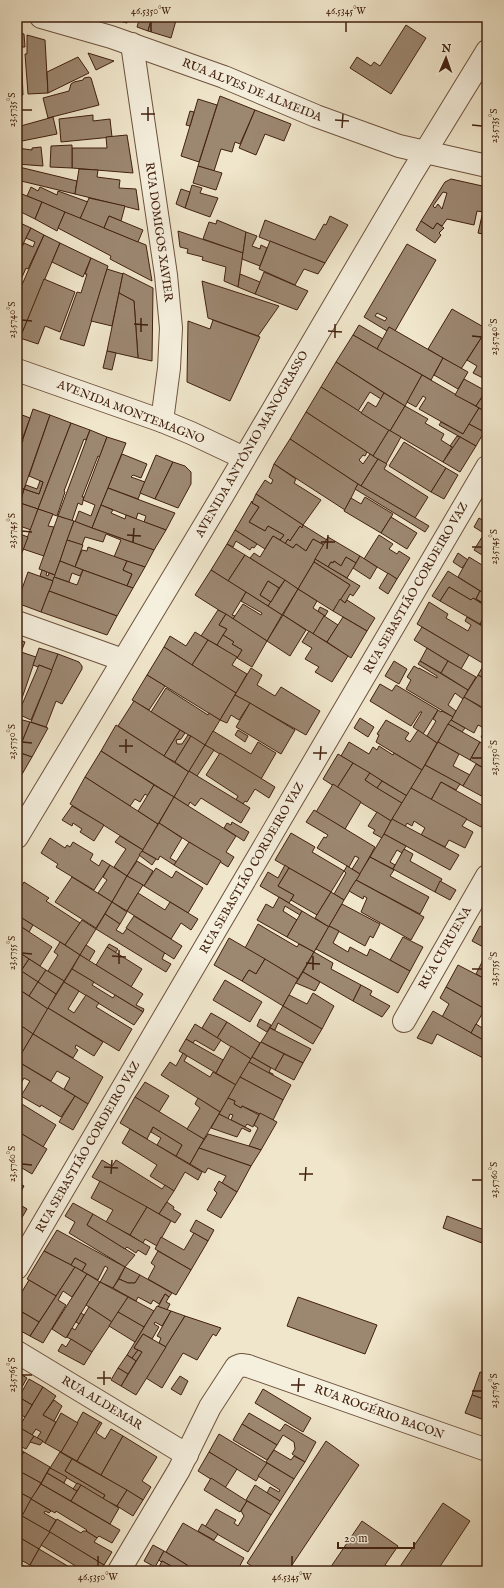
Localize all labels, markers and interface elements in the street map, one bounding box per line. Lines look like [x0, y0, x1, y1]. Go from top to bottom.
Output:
text: 46.5350°W [131, 5, 171, 18]
text: 46.5345°W [326, 5, 366, 18]
north arrow [426, 38, 466, 78]
text: N [440, 42, 452, 56]
street label: RUA ALVES DE ALMEIDA [180, 55, 325, 125]
text: 23.5735°S [6, 93, 19, 127]
text: 23.5735°S [488, 109, 501, 143]
street label: RUA DOMIGOS XAVIER [142, 161, 176, 304]
text: 23.5740°S [6, 302, 19, 338]
text: 23.5740°S [488, 319, 501, 355]
street label: AVENIDA ANTÔNIO MANOGRASSO [191, 348, 312, 541]
street label: AVENIDA MONTEMAGNO [54, 377, 207, 447]
street label: RUA SEBASTIÃO CORDEIRO VAZ [360, 498, 472, 677]
text: 23.5745°S [6, 513, 19, 549]
text: 23.5745°S [488, 529, 501, 565]
text: 23.5750°S [6, 724, 19, 760]
text: 23.5750°S [488, 740, 501, 776]
street label: RUA SEBASTIÃO CORDEIRO VAZ [196, 778, 308, 957]
street label: RUA CURUENA [415, 903, 475, 992]
text: 23.5755°S [6, 936, 19, 970]
text: 23.5755°S [488, 952, 501, 986]
street label: RUA SEBASTIÃO CORDEIRO VAZ [32, 1057, 144, 1236]
text: 23.5760°S [6, 1146, 19, 1182]
text: 23.5760°S [488, 1162, 501, 1198]
text: 23.5765°S [6, 1357, 19, 1393]
street label: RUA ALDEMAR [59, 1373, 146, 1434]
text: 23.5765°S [488, 1373, 501, 1409]
street label: RUA ROGÉRIO BACON [312, 1381, 447, 1443]
scale bar [338, 1524, 414, 1550]
text: 20 m [344, 1531, 367, 1546]
text: 46.5350°W [78, 1571, 118, 1584]
text: 46.5345°W [272, 1571, 312, 1584]

